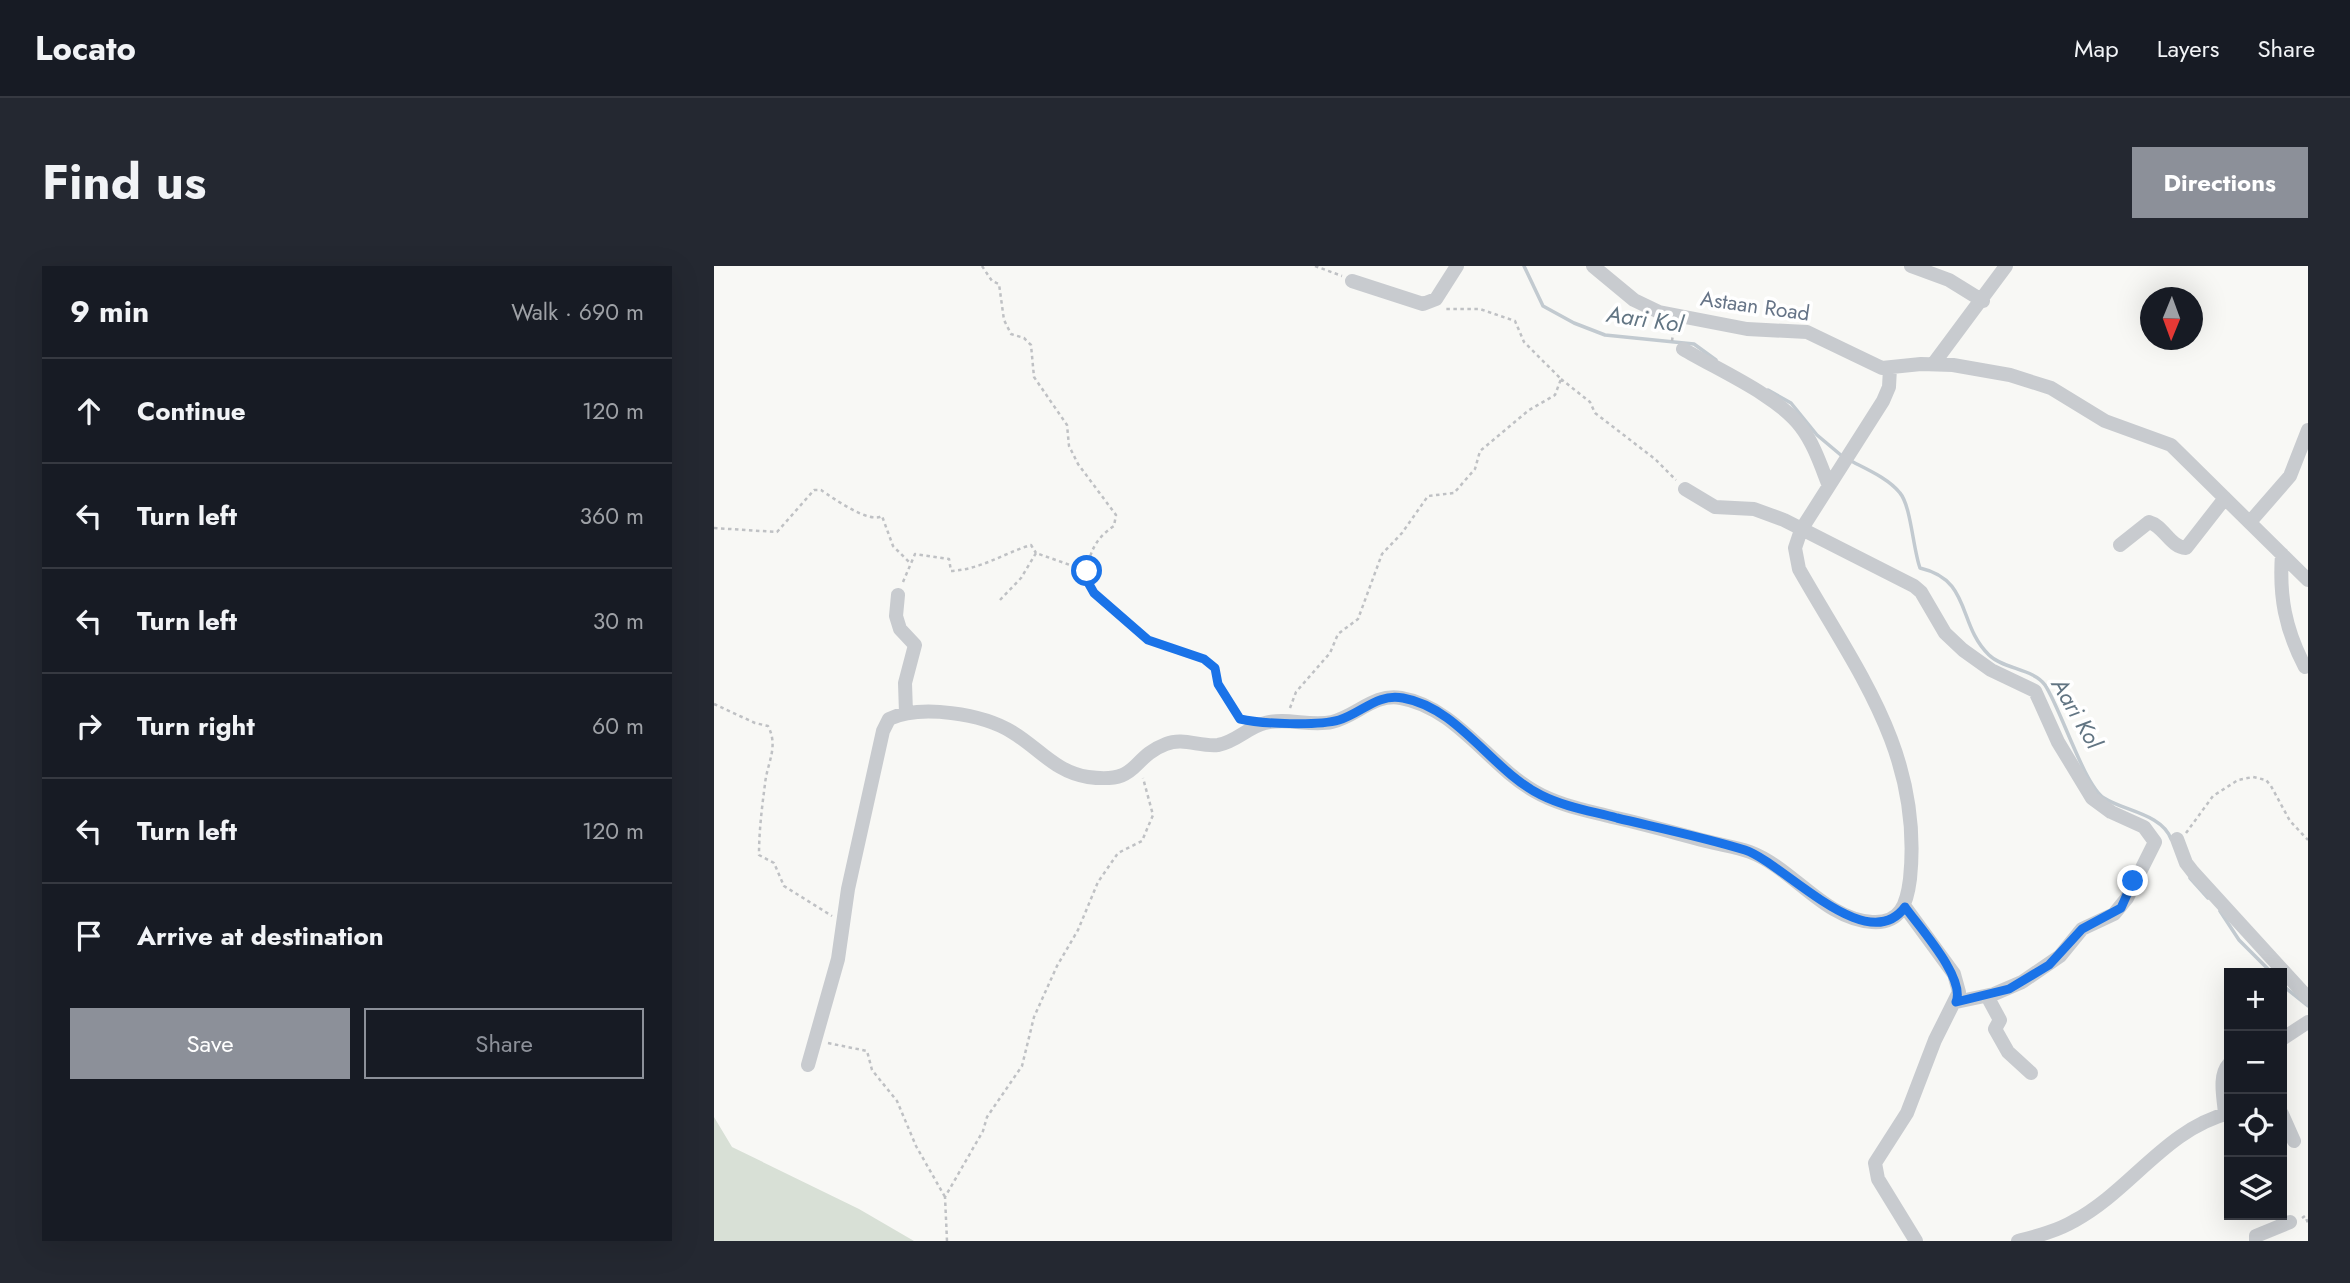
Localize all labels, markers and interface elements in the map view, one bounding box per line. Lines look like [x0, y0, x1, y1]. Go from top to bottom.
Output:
text: Locato [35, 25, 136, 72]
text: Map [2074, 31, 2119, 66]
text: Layers [2157, 31, 2219, 66]
text: Share [2257, 31, 2315, 66]
text: Find us [42, 147, 206, 217]
button: Directions [2132, 147, 2308, 218]
street label: Astaan Road [1698, 283, 1812, 329]
north arrow [2140, 287, 2203, 350]
text: 9 min [70, 290, 149, 333]
text: Walk · 690 m [511, 295, 644, 329]
water label: Aari Kol [1603, 297, 1686, 341]
icon: ahead [70, 392, 108, 430]
text: Continue [137, 392, 246, 430]
text: 120 m [582, 394, 644, 428]
icon: left [70, 497, 108, 535]
text: Turn left [137, 497, 237, 535]
text: 360 m [580, 499, 644, 533]
route start [1071, 555, 1102, 586]
icon: left [70, 602, 108, 640]
text: Turn left [137, 602, 237, 640]
text: 30 m [593, 604, 644, 638]
water label: Aari Kol [2043, 670, 2111, 756]
icon: right [70, 707, 108, 745]
text: Turn right [137, 707, 255, 745]
text: 60 m [592, 709, 644, 743]
icon: left [70, 812, 108, 850]
text: Turn left [137, 812, 237, 850]
text: 120 m [582, 814, 644, 848]
route end [2117, 865, 2148, 896]
icon: arrive [70, 917, 108, 955]
text: Arrive at destination [137, 917, 384, 955]
map controls [2224, 968, 2287, 1220]
button: + [2224, 968, 2287, 1031]
button: Save [70, 1008, 350, 1079]
button: Share [364, 1008, 644, 1079]
button: − [2224, 1031, 2287, 1094]
button: locate [2224, 1094, 2287, 1157]
button: layers [2224, 1157, 2287, 1220]

